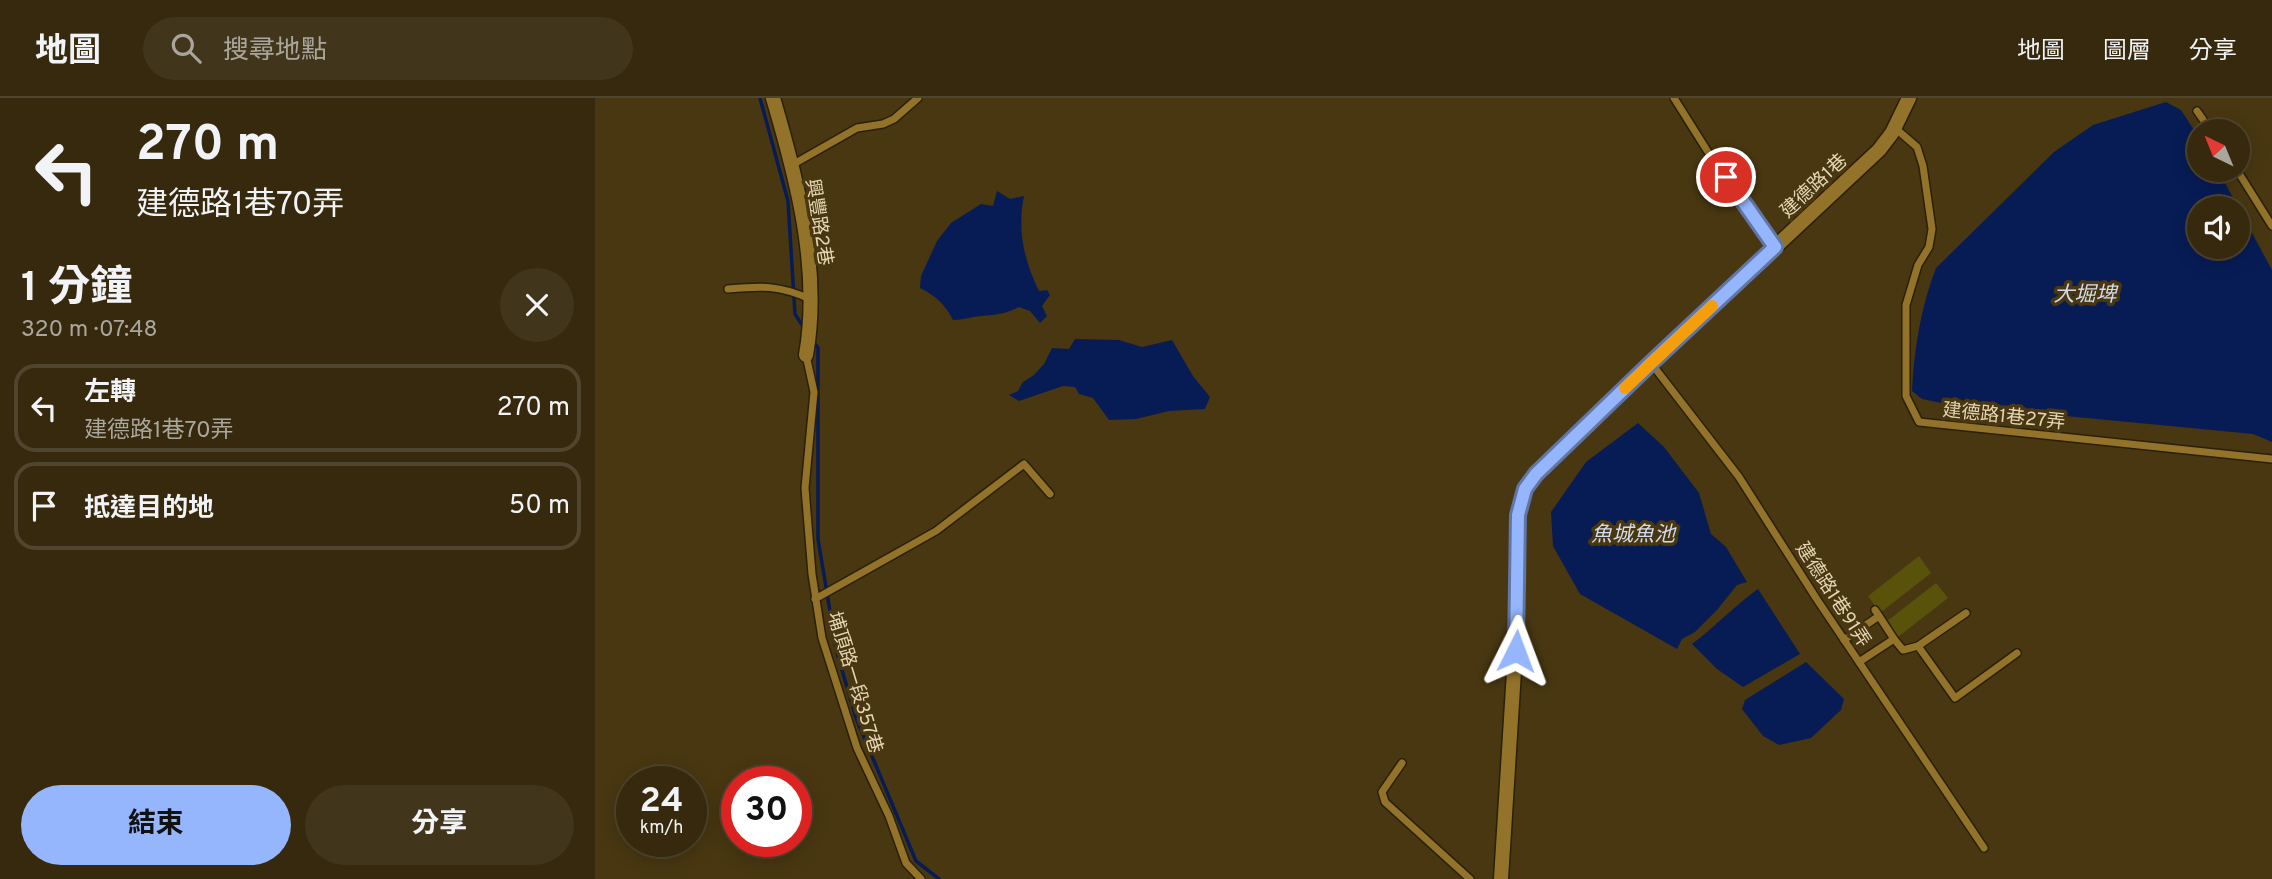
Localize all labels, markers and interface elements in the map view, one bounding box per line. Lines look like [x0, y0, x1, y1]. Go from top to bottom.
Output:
search box [143, 17, 633, 80]
icon: search [167, 29, 205, 67]
text: 地圖 [35, 32, 101, 74]
text: 搜尋地點 [223, 35, 327, 68]
text: 地圖 [2017, 37, 2065, 67]
text: 圖層 [2103, 37, 2151, 67]
text: 分享 [2189, 37, 2237, 67]
text: 270 m [136, 116, 279, 178]
north arrow [2187, 119, 2251, 182]
map controls [2187, 119, 2250, 259]
icon: left [21, 126, 112, 217]
pin [1696, 147, 1756, 207]
street label: 建德路1巷 [1776, 149, 1853, 224]
icon: arrive [1707, 158, 1745, 196]
street label: 興豐路2巷 [799, 177, 837, 267]
text: 建德路1巷70弄 [136, 186, 344, 226]
button: sound [2187, 196, 2250, 259]
text: 1 分鐘 [21, 263, 132, 316]
button: close [500, 268, 574, 342]
water label: 大堀埤 [2054, 282, 2119, 309]
text: 320 m · 07:48 [21, 316, 158, 345]
text: 左轉 [84, 377, 136, 410]
icon: left [25, 389, 63, 427]
text: 270 m [497, 392, 570, 425]
street label: 建德路1巷27弄 [1941, 399, 2066, 435]
text: 建德路1巷70弄 [84, 417, 234, 446]
icon: arrive [25, 487, 63, 525]
text: 50 m [509, 490, 570, 523]
text: 抵達目的地 [84, 493, 214, 526]
water label: 魚城魚池 [1591, 522, 1677, 549]
street label: 建德路1巷91弄 [1789, 538, 1875, 652]
street label: 埔頂路一段357巷 [821, 609, 887, 756]
position arrow [1479, 614, 1553, 688]
speed limit sign: 30 [721, 766, 812, 857]
text: 24 [640, 780, 683, 824]
button: 結束 [21, 785, 291, 865]
button: 分享 [305, 785, 574, 865]
text: km/h [640, 817, 683, 840]

